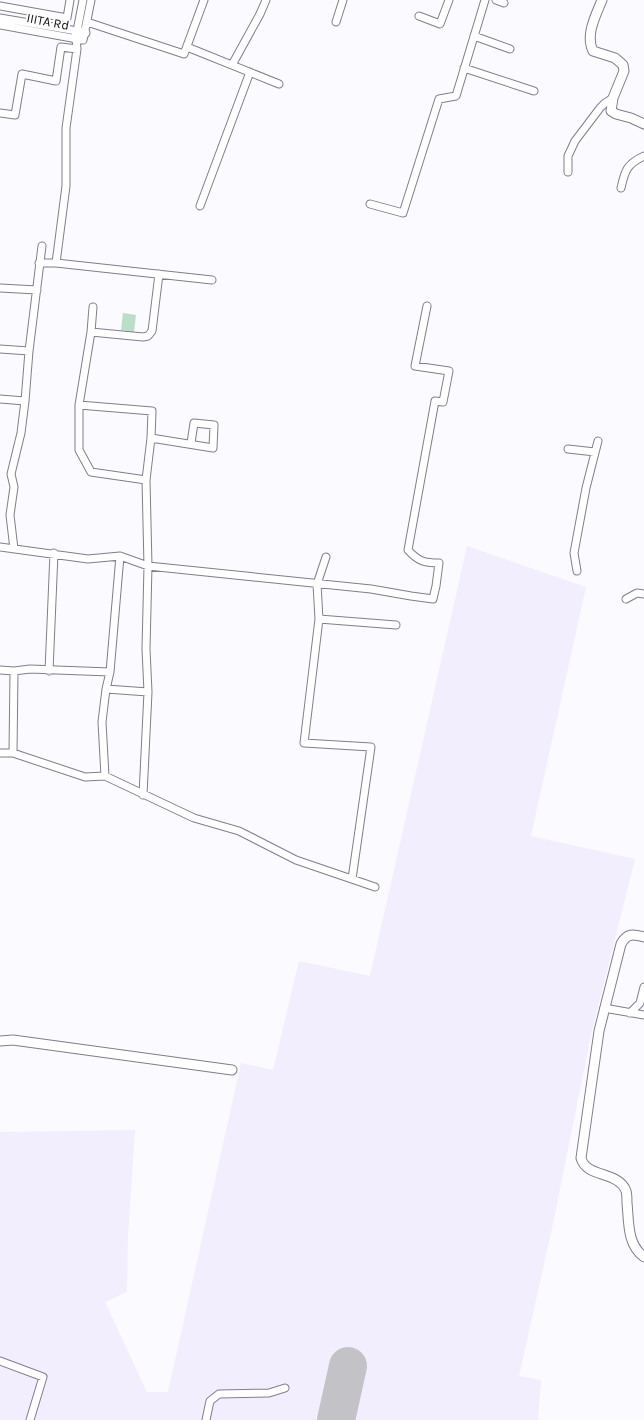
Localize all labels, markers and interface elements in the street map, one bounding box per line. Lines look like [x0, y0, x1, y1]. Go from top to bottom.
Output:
street label: IIITA Rd [25, 10, 71, 33]

